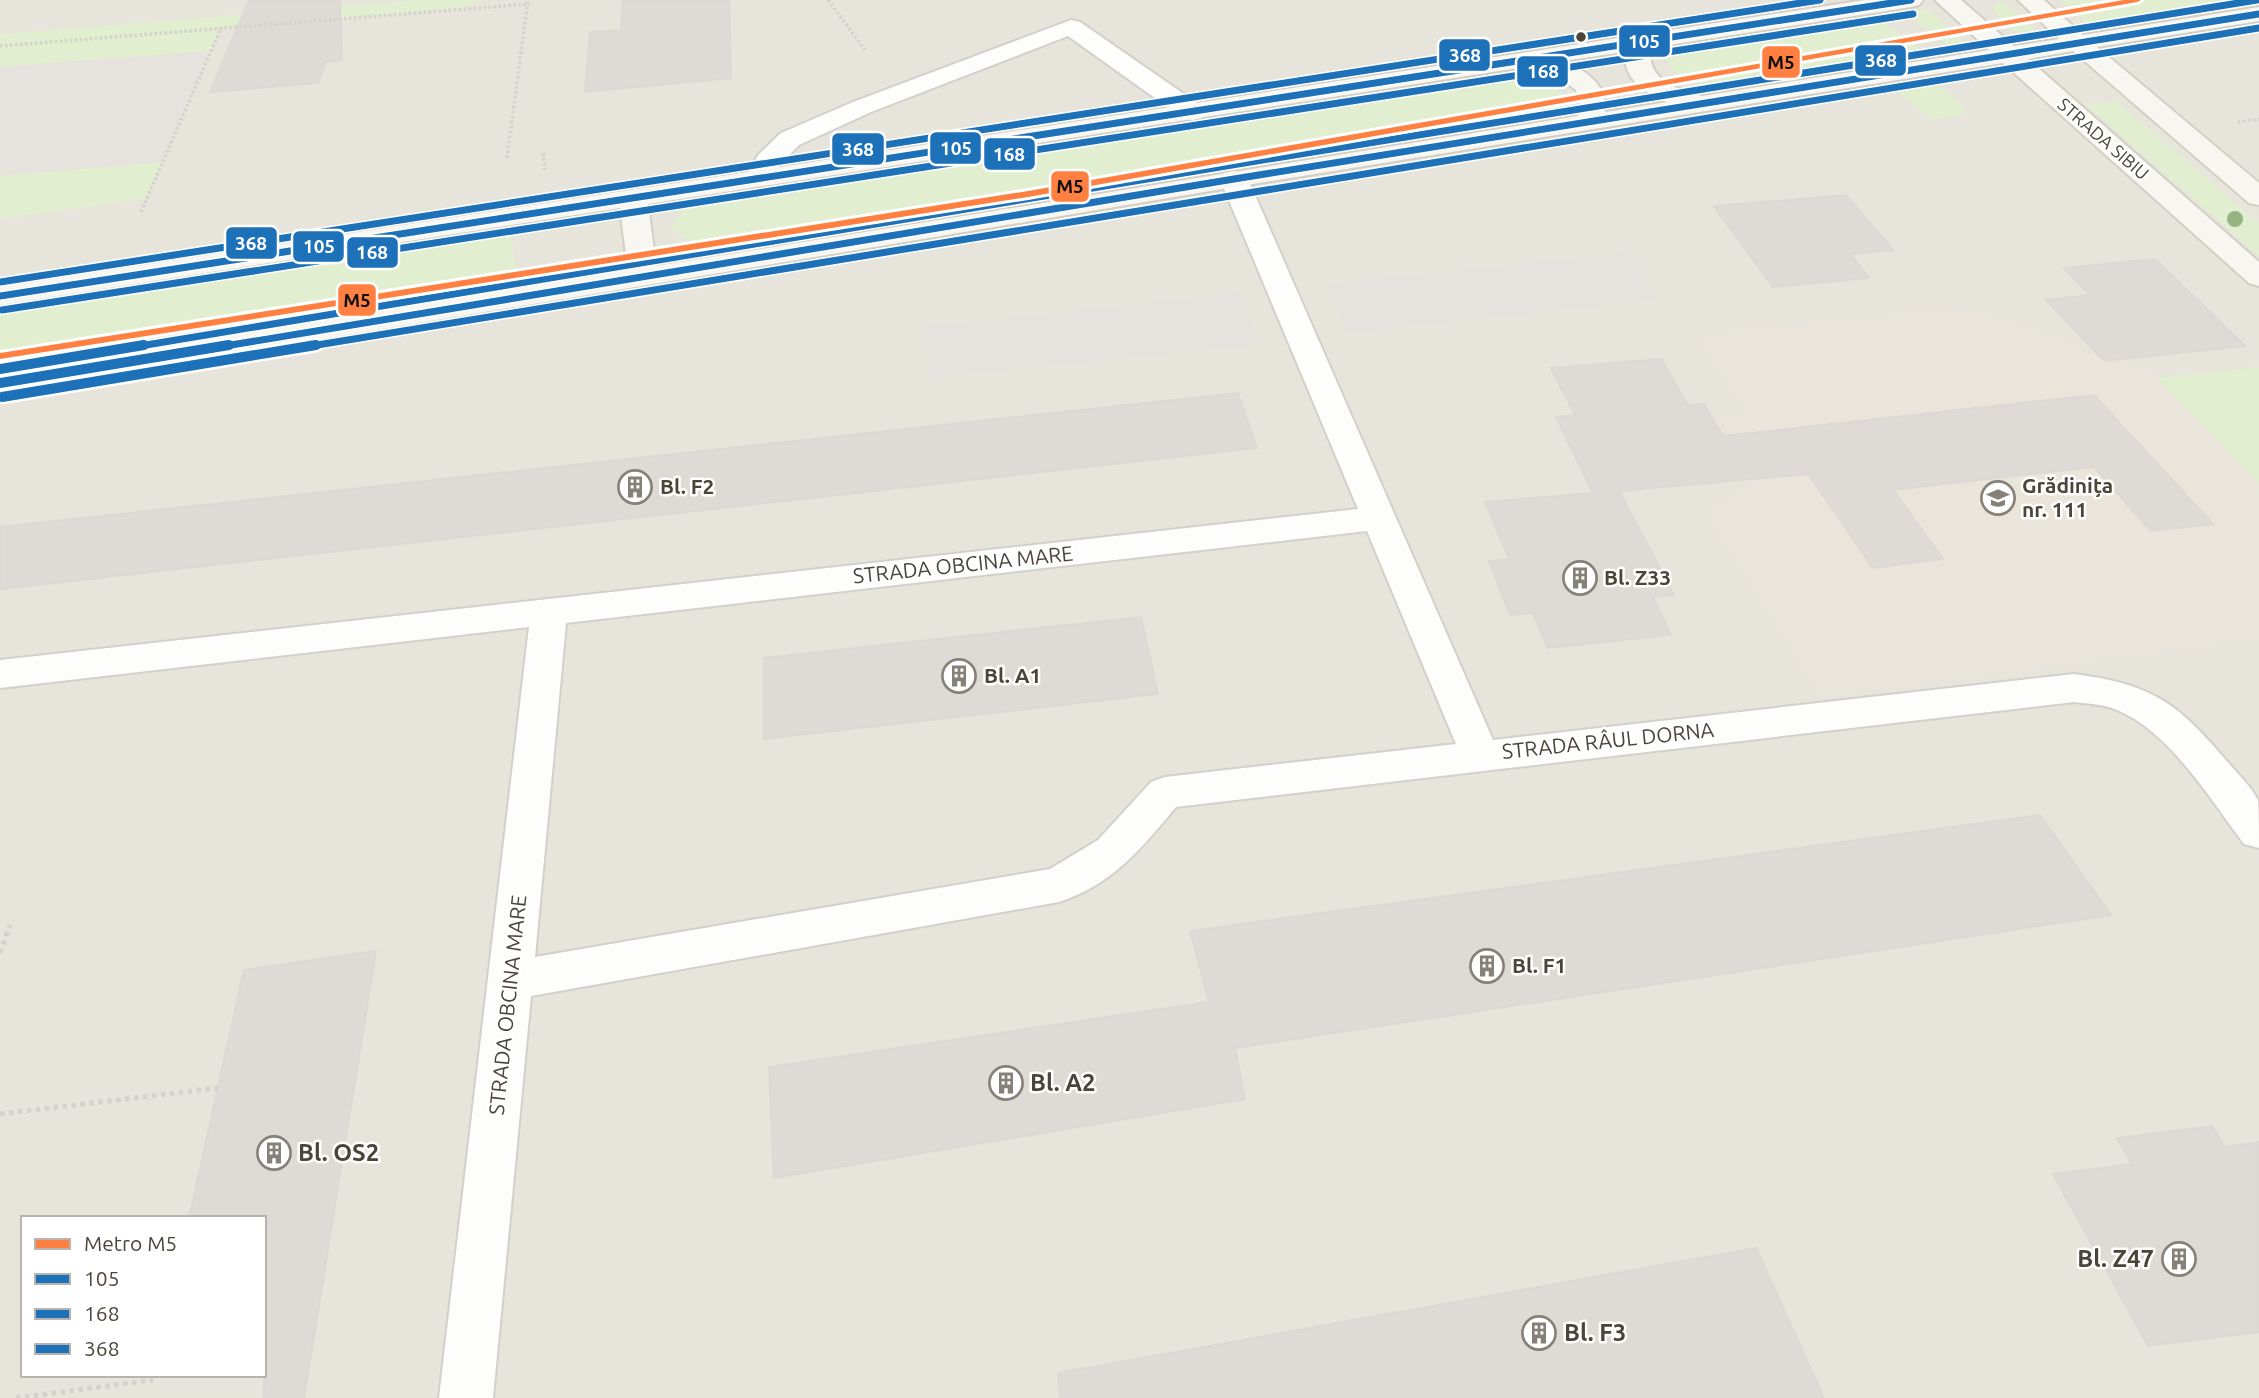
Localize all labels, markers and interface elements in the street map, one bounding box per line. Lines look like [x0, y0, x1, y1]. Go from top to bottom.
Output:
line badge: 105 [1618, 24, 1671, 58]
unlabelled marker [1574, 30, 1588, 44]
text: 105 [1628, 30, 1660, 52]
line badge: 368 [1438, 38, 1491, 72]
text: 368 [1449, 44, 1481, 66]
line badge: 368 [1854, 44, 1907, 77]
line badge: M5 [1761, 45, 1801, 79]
text: 368 [1865, 49, 1897, 71]
text: M5 [1767, 51, 1795, 73]
line badge: 168 [1516, 55, 1569, 88]
text: 168 [1527, 60, 1559, 82]
street label: STRADA SIBIU [2054, 93, 2153, 183]
line badge: 105 [929, 131, 982, 165]
line badge: 368 [831, 132, 885, 166]
text: 105 [940, 137, 972, 159]
line badge: 168 [983, 137, 1036, 171]
text: 368 [842, 138, 874, 160]
text: 168 [993, 143, 1025, 165]
line badge: M5 [1050, 170, 1090, 203]
text: M5 [1056, 175, 1084, 197]
line badge: 368 [225, 226, 278, 260]
line badge: 105 [292, 230, 345, 263]
text: 368 [235, 232, 267, 254]
text: 105 [303, 235, 335, 257]
line badge: 168 [346, 236, 399, 269]
text: 168 [356, 241, 388, 263]
line badge: M5 [337, 283, 377, 317]
text: M5 [343, 289, 371, 311]
building icon: Bl. F2 [616, 468, 654, 506]
place label: Grădinița nr. 111 [2022, 473, 2113, 521]
place label: Bl. F2 [660, 474, 714, 498]
school or university icon: Grădinița nr. 111 [1979, 479, 2017, 517]
street label: STRADA OBCINA MARE [852, 541, 1074, 587]
building icon: Bl. Z33 [1561, 559, 1599, 597]
place label: Bl. Z33 [1604, 565, 1671, 589]
building icon: Bl. A1 [940, 657, 978, 695]
place label: Bl. A1 [984, 663, 1041, 687]
street label: STRADA RÂUL DORNA [1501, 717, 1715, 763]
street label: STRADA OBCINA MARE [484, 894, 530, 1116]
building icon: Bl. F1 [1468, 947, 1506, 985]
place label: Bl. F1 [1512, 953, 1566, 977]
building icon: Bl. A2 [987, 1064, 1025, 1102]
place label: Bl. A2 [1030, 1069, 1096, 1096]
building icon: Bl. OS2 [255, 1134, 293, 1172]
place label: Bl. OS2 [298, 1139, 379, 1166]
legend [21, 1216, 266, 1377]
text: Metro M5 [84, 1231, 177, 1255]
building icon: Bl. Z47 [2160, 1240, 2198, 1278]
place label: Bl. Z47 [2077, 1245, 2154, 1272]
text: 105 [84, 1266, 120, 1290]
text: 168 [84, 1301, 120, 1325]
building icon: Bl. F3 [1520, 1314, 1558, 1352]
place label: Bl. F3 [1564, 1319, 1626, 1346]
text: 368 [84, 1336, 120, 1360]

